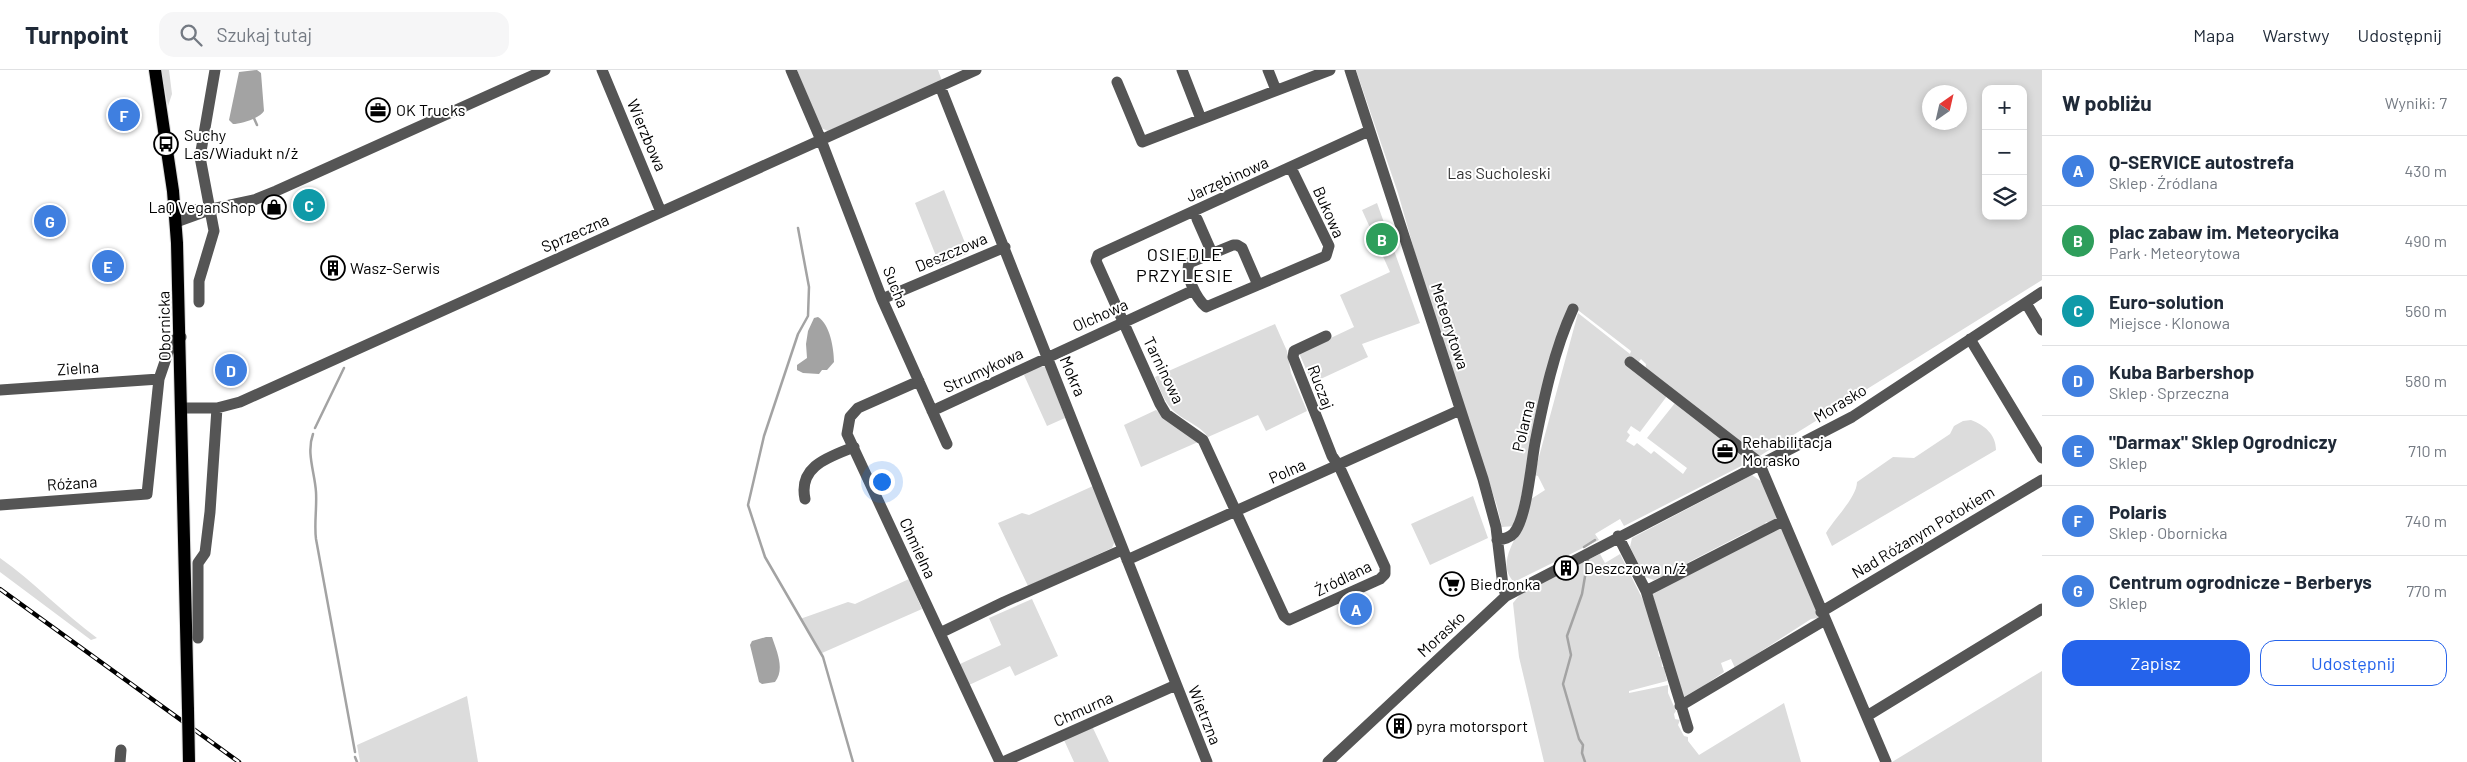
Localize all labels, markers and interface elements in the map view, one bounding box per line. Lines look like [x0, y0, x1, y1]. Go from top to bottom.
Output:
search box [159, 12, 509, 57]
text: Turnpoint [25, 20, 129, 49]
icon: search [177, 21, 205, 49]
text: Szukaj tutaj [217, 23, 312, 46]
text: Mapa [2193, 24, 2234, 46]
text: Warstwy [2262, 24, 2330, 46]
text: Udostępnij [2358, 24, 2442, 46]
north arrow [1922, 85, 1967, 130]
map controls [1982, 85, 2027, 220]
button: + [1982, 85, 2027, 130]
text: W pobliżu [2062, 90, 2152, 115]
text: Wyniki: 7 [2385, 93, 2447, 112]
pin: F [108, 96, 140, 134]
street label: Wierzbowa [624, 96, 671, 174]
office icon: OK Trucks [365, 97, 391, 123]
place label: OK Trucks [396, 100, 466, 119]
place label: Suchy Las/Wiadukt n/ż [184, 125, 298, 162]
button: − [1982, 130, 2027, 175]
bus stop icon: Suchy Las/Wiadukt n/ż [153, 131, 179, 157]
text: Q-SERVICE autostrefa [2109, 150, 2294, 173]
street label: Jarzębinowa [1183, 152, 1271, 205]
text: A [2073, 161, 2083, 180]
text: 430 m [2404, 161, 2447, 180]
park label: Las Sucholeski [1447, 163, 1551, 182]
text: Sklep · Źródlana [2109, 173, 2218, 192]
button: layers [1982, 175, 2027, 220]
street label: Bukowa [1310, 183, 1349, 240]
pin: C [293, 186, 325, 224]
shop icon: LaQ VeganShop [261, 194, 287, 220]
place label: LaQ VeganShop [148, 197, 256, 216]
pin: G [34, 202, 66, 240]
street label: Sprzeczna [538, 209, 612, 256]
pin: B [1366, 220, 1398, 258]
text: plac zabaw im. Meteorycika [2109, 220, 2339, 243]
street label: Deszczowa [912, 228, 990, 275]
text: B [2073, 231, 2083, 250]
text: 490 m [2404, 231, 2447, 250]
district label: OSIEDLE PRZYLESIE [1136, 243, 1234, 286]
text: Park · Meteorytowa [2109, 243, 2240, 262]
pin: E [92, 247, 124, 285]
building icon: Wasz-Serwis [320, 255, 346, 281]
place label: Wasz-Serwis [350, 258, 440, 277]
street label: Sucha [880, 263, 913, 310]
street label: Meteorytowa [1428, 280, 1473, 372]
text: Euro-solution [2109, 290, 2224, 313]
street label: Obornicka [153, 291, 174, 361]
street label: Olchowa [1069, 294, 1130, 335]
text: C [2073, 301, 2083, 320]
text: 560 m [2405, 301, 2447, 320]
text: Miejsce · Klonowa [2109, 313, 2230, 332]
street label: Tarninowa [1140, 333, 1189, 406]
street label: Strumykowa [940, 343, 1026, 396]
pin: D [215, 351, 247, 389]
street label: Mokra [1056, 353, 1090, 399]
street label: Zielna [56, 357, 100, 378]
text: Kuba Barbershop [2109, 360, 2254, 383]
street label: Ruczaj [1304, 362, 1339, 412]
text: D [2073, 371, 2083, 390]
text: 580 m [2405, 371, 2447, 390]
street label: Morasko [1810, 379, 1870, 426]
text: Sklep · Sprzeczna [2109, 383, 2229, 402]
street label: Polarna [1507, 398, 1538, 454]
text: "Darmax" Sklep Ogrodniczy [2109, 430, 2337, 453]
place label: Rehabilitacja Morasko [1742, 432, 1832, 469]
office icon: Rehabilitacja Morasko [1712, 438, 1738, 464]
text: E [2073, 441, 2083, 460]
text: 710 m [2408, 441, 2447, 460]
text: Sklep [2109, 453, 2147, 472]
street label: Polna [1265, 454, 1308, 487]
your location [869, 469, 895, 495]
street label: Różana [46, 471, 98, 494]
street label: Nad Różanym Potokiem [1848, 482, 1997, 582]
text: Polaris [2109, 500, 2167, 523]
text: F [2074, 511, 2082, 530]
text: 740 m [2405, 511, 2447, 530]
street label: Chmielna [896, 514, 941, 581]
text: Sklep · Obornicka [2109, 523, 2227, 542]
building icon: Deszczowa n/ż [1553, 555, 1579, 581]
street label: Źródlana [1311, 556, 1374, 599]
place label: Deszczowa n/ż [1584, 558, 1686, 577]
text: Centrum ogrodnicze - Berberys [2109, 570, 2372, 593]
supermarket icon: Biedronka [1439, 571, 1465, 597]
place label: Biedronka [1470, 574, 1541, 593]
text: G [2073, 581, 2083, 600]
text: 770 m [2406, 581, 2447, 600]
pin: A [1340, 590, 1372, 628]
text: Sklep [2109, 593, 2147, 612]
street label: Morasko [1413, 607, 1468, 660]
button: Zapisz [2062, 640, 2250, 686]
button: Udostępnij [2260, 640, 2447, 686]
street label: Wietrzna [1185, 682, 1226, 747]
street label: Chmurna [1050, 687, 1115, 730]
building icon: pyra motorsport [1386, 713, 1412, 739]
place label: pyra motorsport [1416, 716, 1528, 735]

